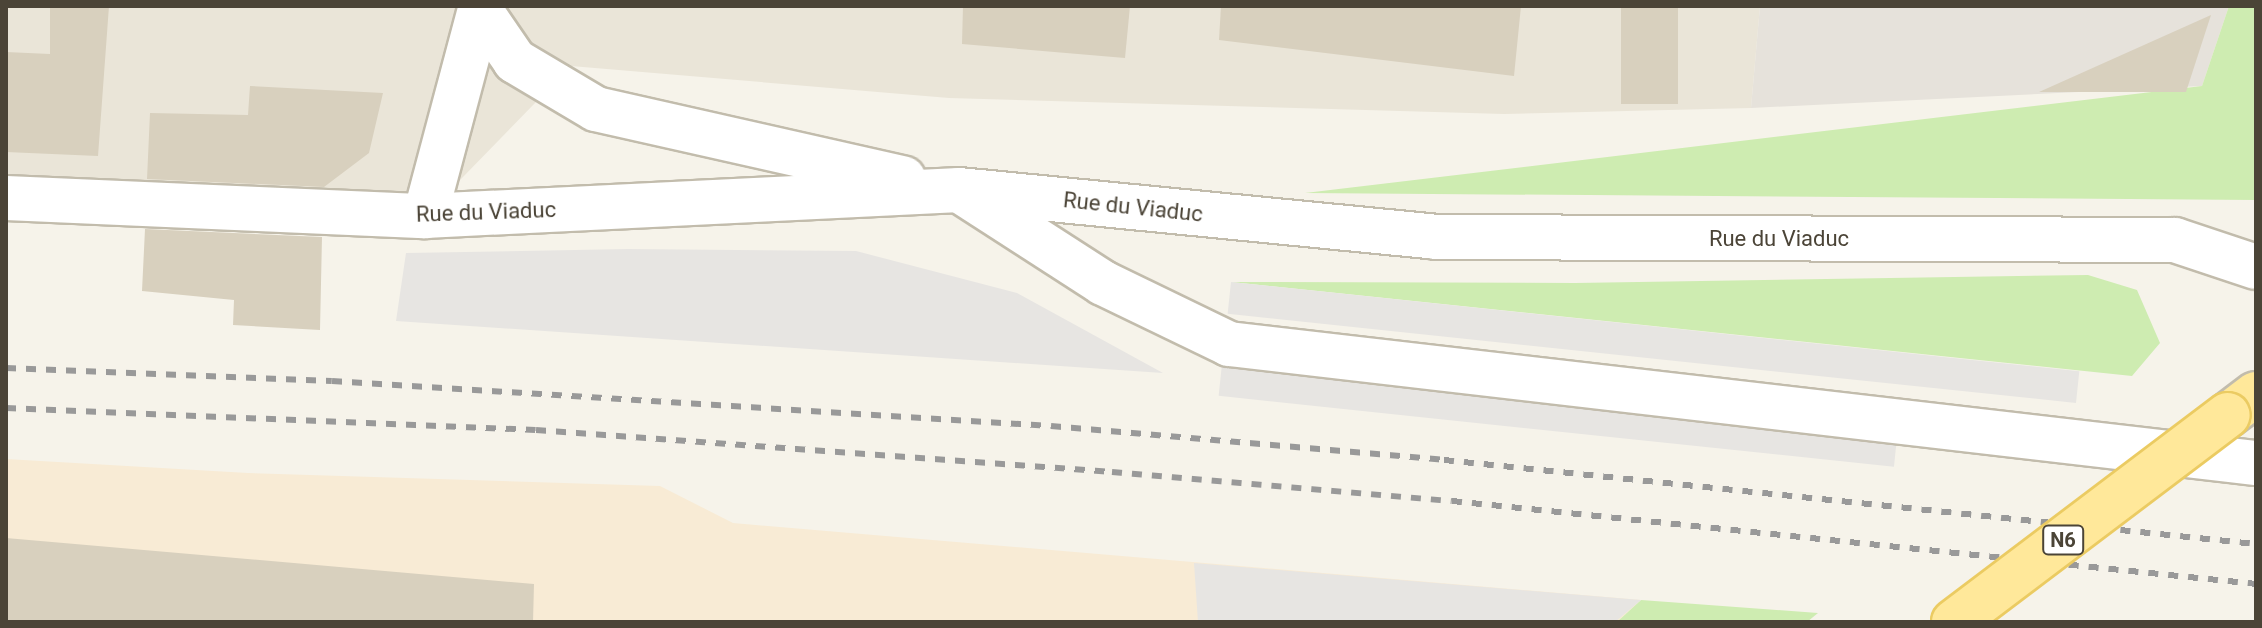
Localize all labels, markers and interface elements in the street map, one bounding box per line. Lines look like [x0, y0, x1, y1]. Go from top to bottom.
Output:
street label: Rue du Viaduc [1062, 187, 1204, 227]
street label: Rue du Viaduc [415, 196, 557, 228]
street label: Rue du Viaduc [1709, 226, 1849, 252]
road number: N6 [2041, 524, 2085, 556]

